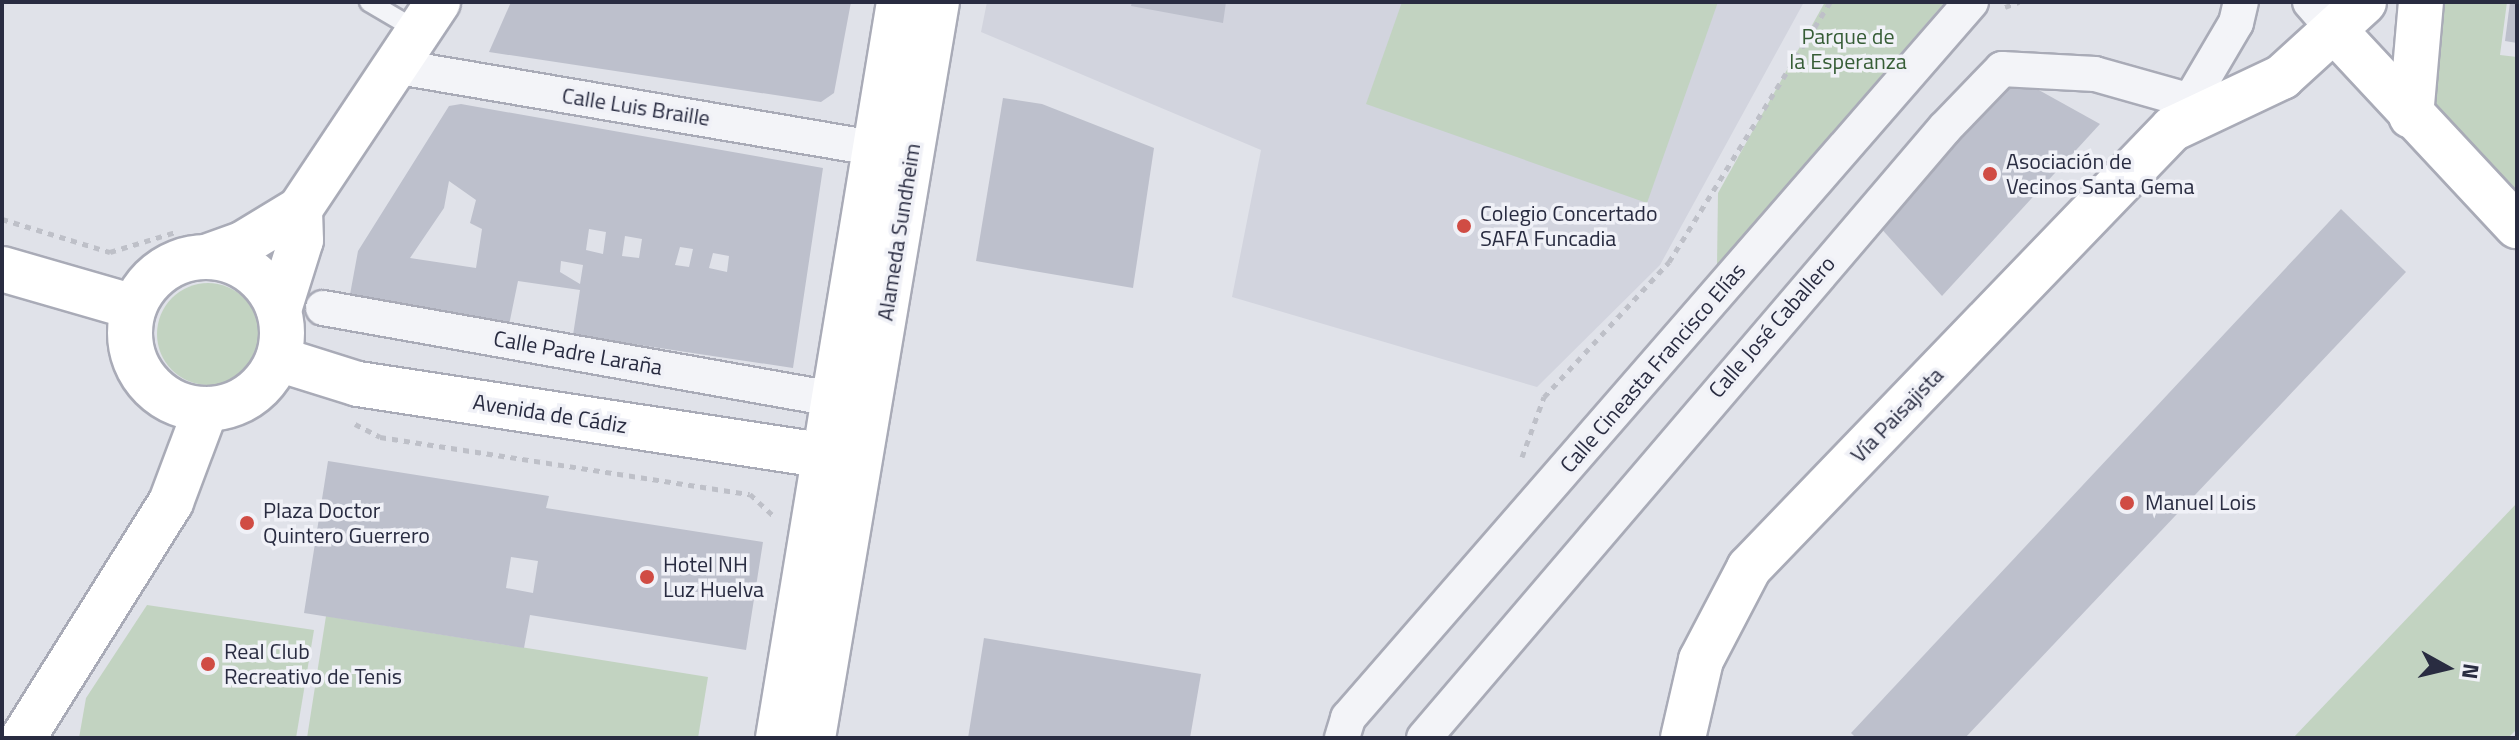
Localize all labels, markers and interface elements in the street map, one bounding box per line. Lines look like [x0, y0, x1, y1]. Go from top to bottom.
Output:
park label: Parque de la Esperanza [1789, 23, 1907, 74]
street label: Calle Luis Braille [560, 82, 712, 132]
street label: Alameda Sundheim [872, 141, 926, 323]
place label: Asociación de Vecinos Santa Gema [2006, 148, 2194, 200]
marker: Asociación de Vecinos Santa Gema [1981, 165, 1999, 183]
place label: Colegio Concertado SAFA Funcadia [1480, 200, 1657, 252]
marker: Colegio Concertado SAFA Funcadia [1455, 217, 1473, 235]
street label: Calle José Caballero [1703, 251, 1841, 403]
street label: Calle Cineasta Francisco Elías [1555, 258, 1751, 478]
street label: Calle Padre Laraña [491, 325, 665, 381]
street label: Vía Paisajista [1845, 362, 1949, 468]
street label: Avenida de Cádiz [471, 389, 629, 439]
place label: Manuel Lois [2145, 490, 2256, 516]
marker: Manuel Lois [2116, 492, 2138, 514]
place label: Plaza Doctor Quintero Guerrero [263, 497, 430, 548]
marker: Plaza Doctor Quintero Guerrero [238, 514, 256, 532]
place label: Hotel NH Luz Huelva [663, 551, 764, 602]
marker: Hotel NH Luz Huelva [638, 568, 656, 586]
north arrow [2407, 628, 2487, 708]
place label: Real Club Recreativo de Tenis [224, 638, 402, 690]
marker: Real Club Recreativo de Tenis [199, 655, 217, 673]
text: N [2453, 661, 2489, 681]

